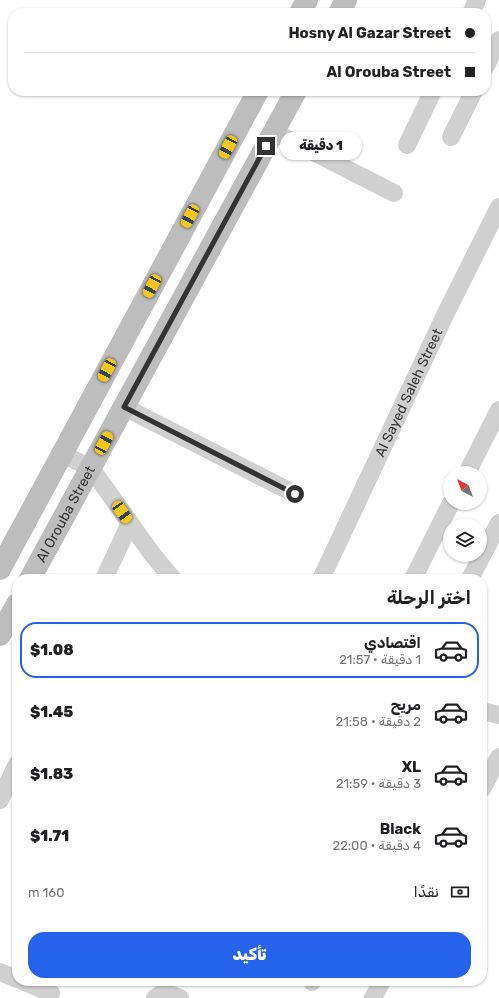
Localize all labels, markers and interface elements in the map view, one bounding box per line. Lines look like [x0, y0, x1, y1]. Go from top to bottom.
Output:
text: Hosny Al Gazar Street [288, 24, 451, 42]
text: Al Orouba Street [327, 63, 451, 81]
callout: 1 دقيقة [280, 132, 362, 160]
car [217, 134, 239, 160]
route end [257, 137, 275, 155]
text: 1 دقيقة [299, 138, 343, 153]
car [179, 203, 201, 229]
car [141, 273, 163, 299]
street label: Al Sayed Saleh Street [371, 325, 446, 459]
car [96, 357, 118, 383]
car [93, 430, 115, 456]
street label: Al Orouba Street [32, 462, 99, 565]
north arrow [443, 466, 487, 510]
map controls [443, 466, 487, 562]
route start [286, 485, 304, 503]
car [110, 499, 134, 525]
button: layers [443, 518, 487, 562]
text: اختر الرحلة [387, 587, 471, 609]
icon: car [433, 632, 469, 668]
text: اقتصادي [364, 634, 421, 652]
text: $1.08 [30, 641, 74, 659]
text: 1 دقيقة · 21:57 [339, 652, 421, 667]
icon: car [433, 694, 469, 730]
text: مريح [390, 696, 421, 714]
text: $1.45 [30, 703, 73, 721]
text: 2 دقيقة · 21:58 [336, 714, 421, 729]
icon: car [433, 756, 469, 792]
text: XL [402, 758, 421, 776]
text: $1.83 [30, 765, 73, 783]
text: 3 دقيقة · 21:59 [336, 776, 421, 791]
icon: car [433, 818, 469, 854]
text: Black [380, 820, 421, 838]
text: $1.71 [30, 827, 69, 845]
text: 4 دقيقة · 22:00 [333, 838, 421, 853]
icon: cash [449, 881, 471, 903]
text: نقدًا [414, 883, 439, 901]
text: 160 m [28, 885, 64, 900]
button: تأكيد [28, 932, 471, 978]

